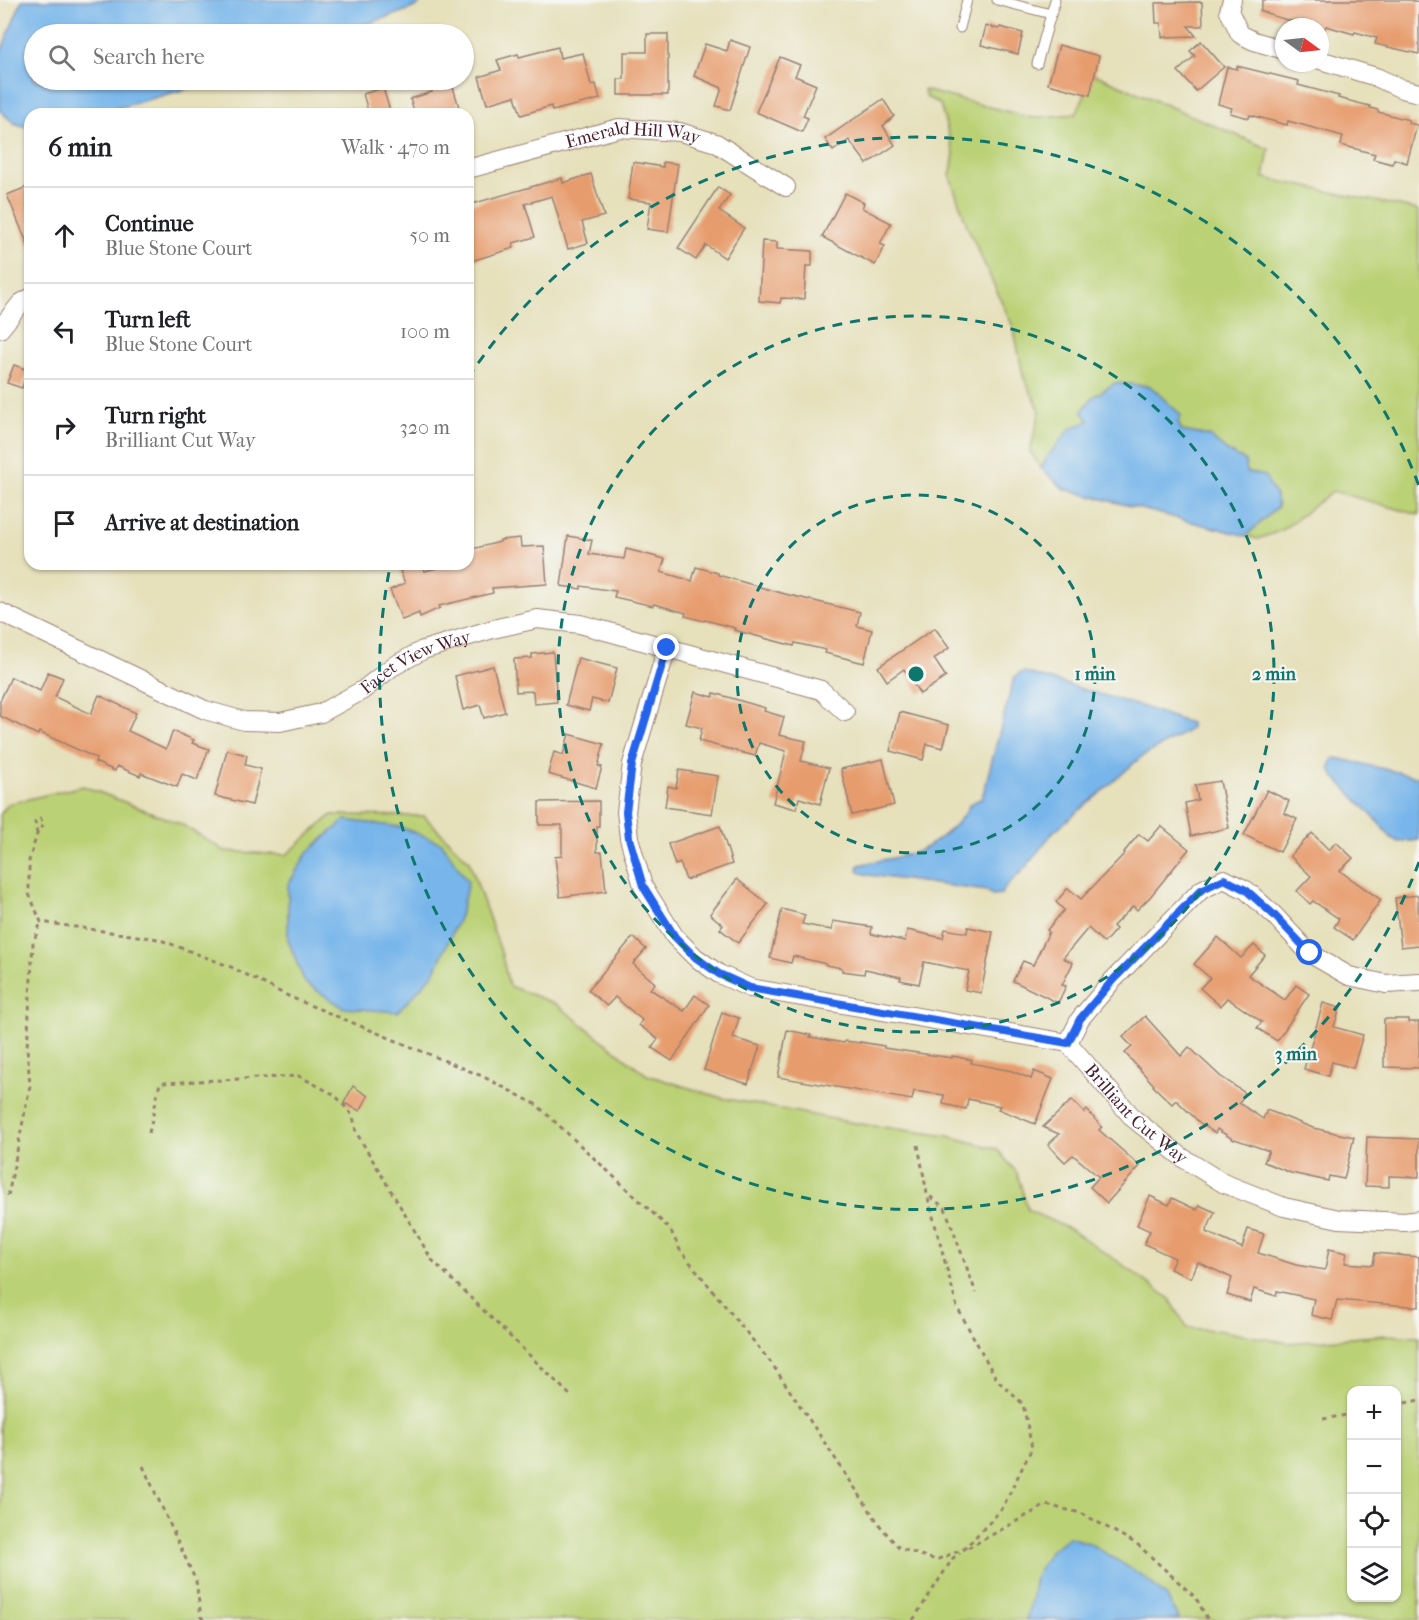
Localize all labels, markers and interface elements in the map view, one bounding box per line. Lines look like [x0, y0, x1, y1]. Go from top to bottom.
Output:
north arrow [1275, 18, 1329, 72]
search box [24, 24, 474, 90]
icon: search [45, 41, 78, 74]
text: Search here [93, 44, 205, 70]
street label: Emerald Hill Way [563, 118, 704, 153]
text: 6 min [48, 132, 112, 163]
text: Walk · 470 m [341, 136, 450, 159]
text: Continue [105, 211, 194, 237]
icon: ahead [48, 219, 81, 252]
text: 50 m [409, 224, 450, 247]
text: Blue Stone Court [105, 237, 253, 260]
text: Turn left [105, 307, 191, 333]
icon: left [48, 315, 81, 348]
text: 100 m [400, 320, 450, 343]
text: Blue Stone Court [105, 333, 253, 356]
text: Turn right [105, 403, 206, 429]
icon: right [48, 411, 81, 444]
text: 320 m [400, 416, 450, 439]
text: Brilliant Cut Way [105, 429, 256, 452]
icon: arrive [48, 507, 81, 540]
text: Arrive at destination [105, 510, 299, 536]
street label: Facet View Way [356, 626, 474, 699]
route end [653, 634, 679, 660]
centre of rings [906, 664, 926, 684]
text: 1 min [1074, 664, 1116, 685]
text: 2 min [1252, 664, 1296, 685]
route start [1296, 939, 1322, 965]
text: 3 min [1275, 1044, 1318, 1065]
street label: Brilliant Cut Way [1080, 1060, 1193, 1169]
map controls [1347, 1386, 1401, 1602]
button: + [1347, 1386, 1401, 1440]
button: − [1347, 1440, 1401, 1494]
button: locate [1347, 1494, 1401, 1548]
button: layers [1347, 1548, 1401, 1602]

